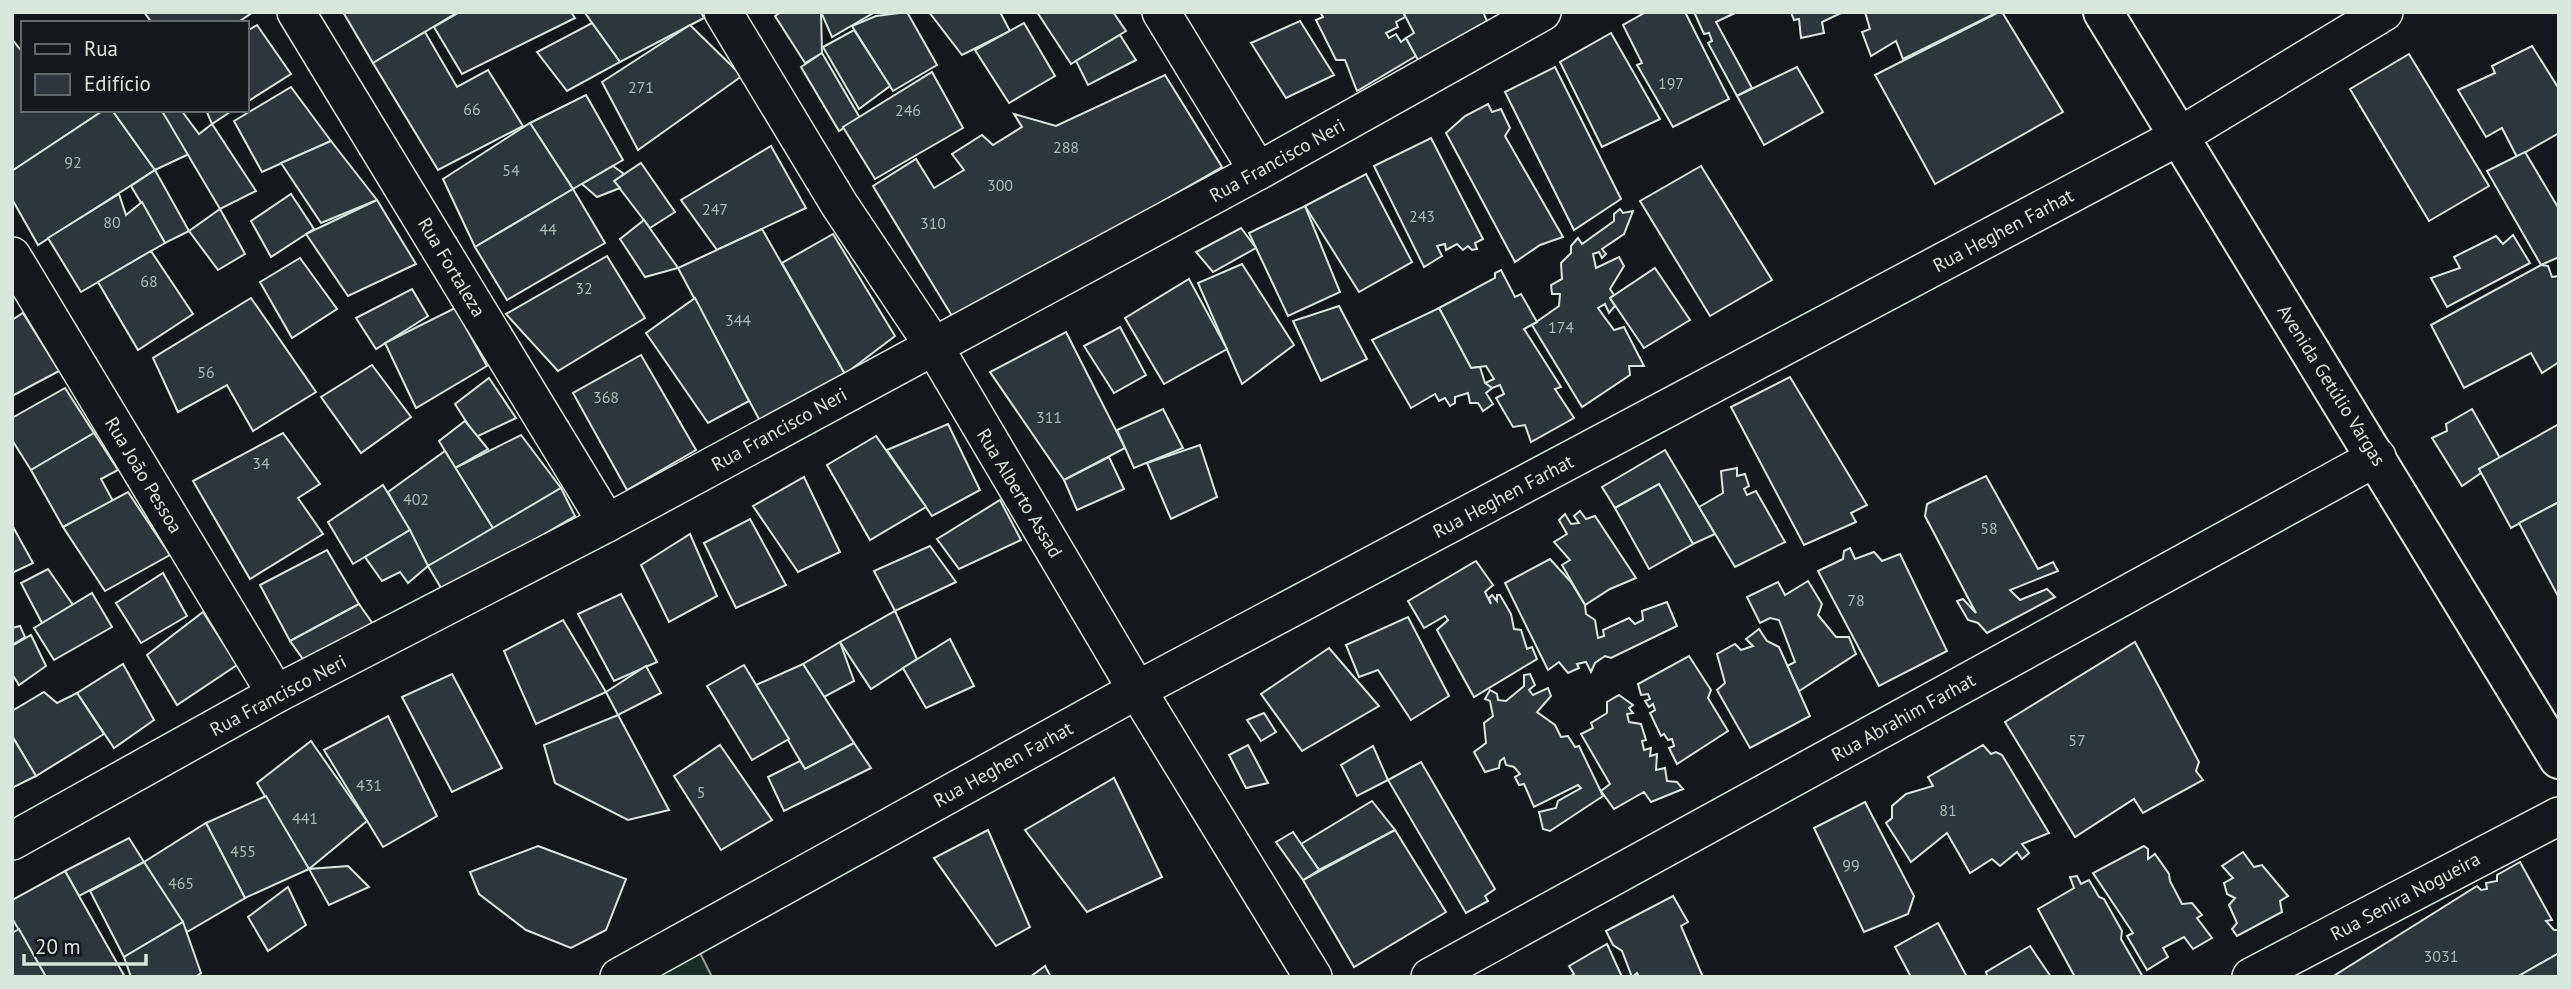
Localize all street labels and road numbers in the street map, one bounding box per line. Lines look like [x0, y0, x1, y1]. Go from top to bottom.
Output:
street label: Rua Francisco Neri [1205, 113, 1349, 207]
street label: Rua Heghen Farhat [1929, 183, 2078, 277]
street label: Rua Fortaleza [413, 213, 491, 321]
street label: Avenida Getúlio Vargas [2273, 300, 2391, 470]
street label: Rua Francisco Neri [707, 382, 851, 476]
street label: Rua João Pessoa [100, 412, 188, 538]
street label: Rua Alberto Assad [972, 424, 1068, 562]
street label: Rua Heghen Farhat [1429, 449, 1578, 543]
street label: Rua Francisco Neri [206, 649, 350, 741]
street label: Rua Abrahim Farhat [1827, 667, 1979, 766]
street label: Rua Heghen Farhat [929, 715, 1077, 812]
street label: Rua Senira Nogueira [2326, 846, 2484, 946]

